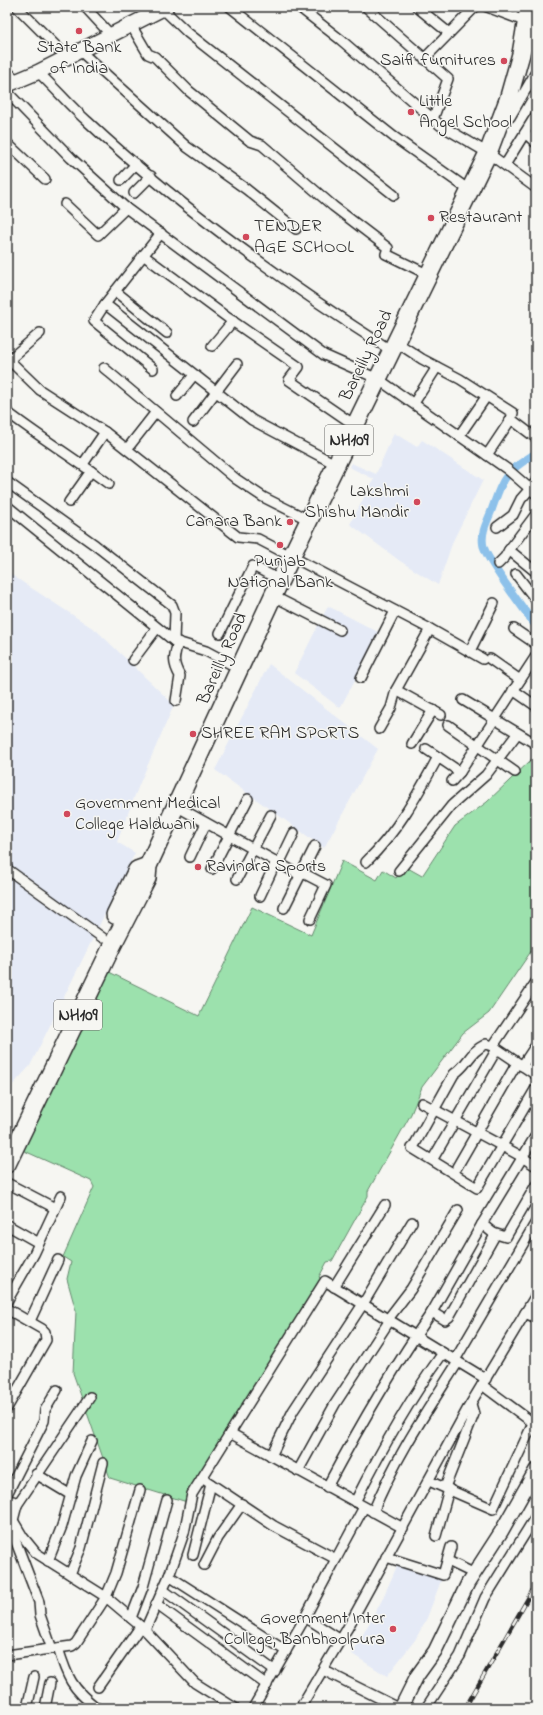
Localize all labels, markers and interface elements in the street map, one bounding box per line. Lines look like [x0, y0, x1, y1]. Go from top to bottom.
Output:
marker: State Bank of India [74, 26, 84, 36]
place label: State Bank of India [37, 35, 121, 82]
place label: Saifi furnitures [380, 48, 496, 74]
marker: Saifi furnitures [499, 56, 509, 66]
place label: Little Angel School [419, 89, 512, 137]
marker: Little Angel School [406, 107, 416, 117]
place label: Restaurant [439, 205, 522, 231]
marker: Restaurant [426, 213, 436, 223]
place label: TENDER AGE SCHOOL [254, 214, 354, 261]
marker: TENDER AGE SCHOOL [241, 232, 251, 242]
street label: Bareilly Road [333, 306, 400, 407]
road number: NH109 [325, 425, 373, 455]
place label: Lakshmi Shishu Mandir [305, 479, 409, 526]
marker: Lakshmi Shishu Mandir [412, 497, 422, 507]
place label: Canara Bank [185, 509, 282, 535]
marker: Canara Bank [285, 517, 295, 527]
marker: Punjab National Bank [275, 540, 285, 550]
place label: Punjab National Bank [227, 549, 333, 596]
street label: Bareilly Road [191, 609, 255, 710]
place label: SHREE RAM SPORTS [201, 721, 359, 747]
marker: SHREE RAM SPORTS [188, 729, 198, 739]
place label: Government Medical College Haldwani [75, 791, 220, 839]
marker: Government Medical College Haldwani [62, 809, 72, 819]
place label: Ravindra Sports [206, 854, 326, 880]
marker: Ravindra Sports [193, 862, 203, 872]
road number: NH109 [54, 1000, 102, 1030]
place label: Government Inter College, Banbhoolpura [224, 1606, 385, 1654]
marker: Government Inter College, Banbhoolpura [388, 1624, 398, 1634]

